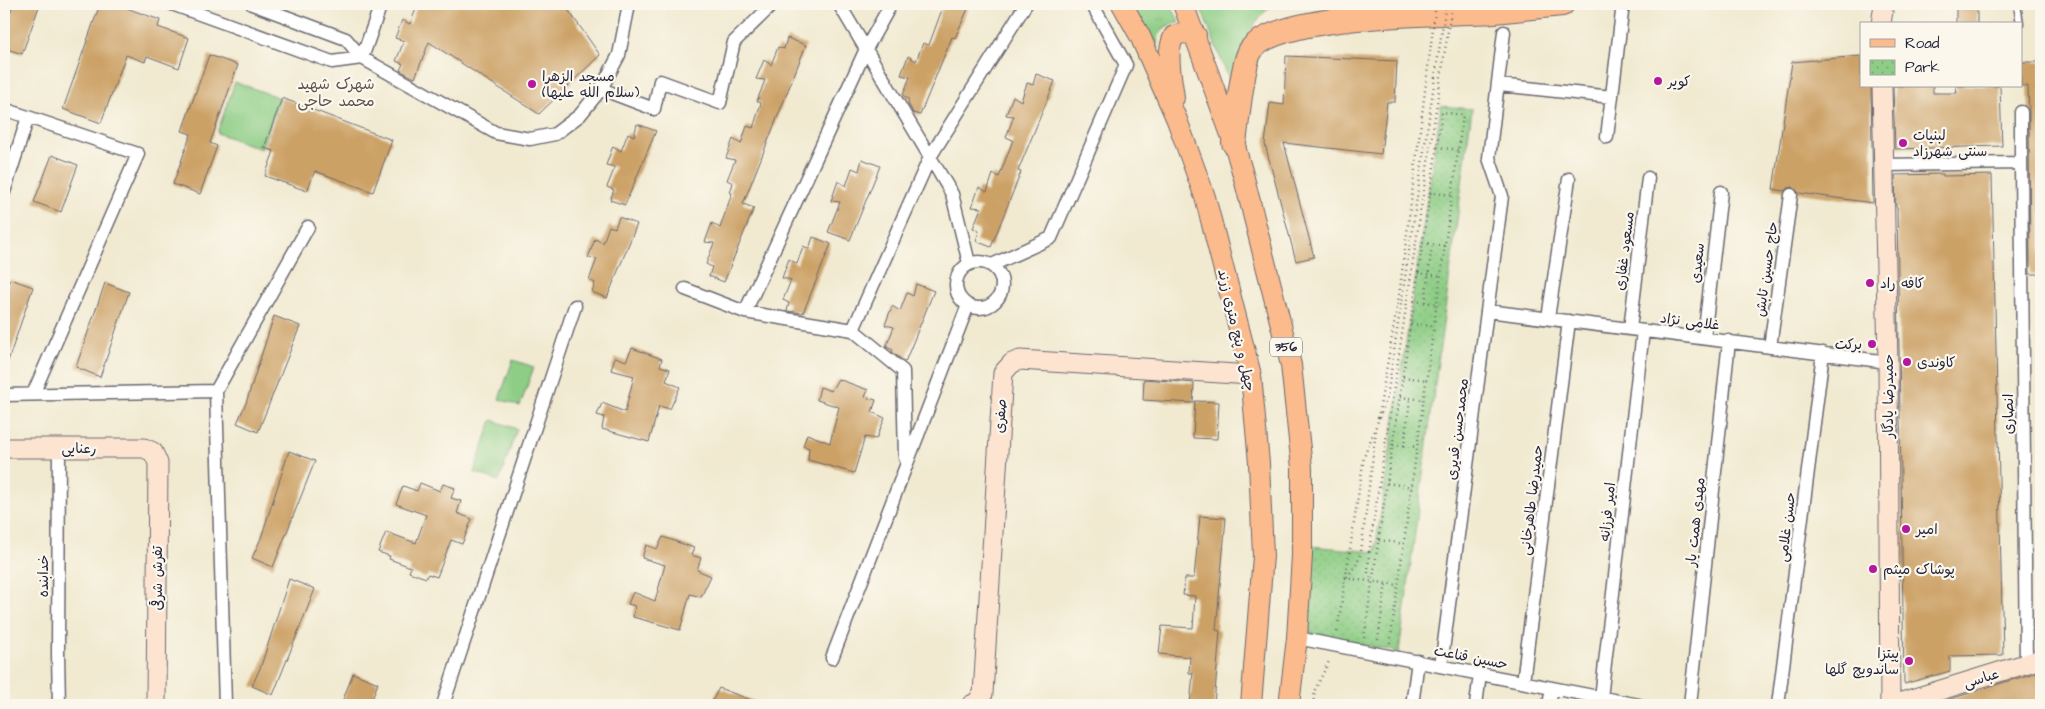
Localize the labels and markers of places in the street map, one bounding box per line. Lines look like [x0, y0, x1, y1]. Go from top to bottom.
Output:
place label: مسجد الزهرا (سلام الله علیها) [542, 67, 639, 103]
place label: کویر [1667, 72, 1691, 92]
marker: کویر [1652, 75, 1664, 87]
marker: مسجد الزهرا (سلام الله علیها) [526, 78, 538, 90]
place label: لبنیات سنتی شهرزاد [1913, 126, 1987, 162]
marker: لبنیات سنتی شهرزاد [1897, 137, 1909, 149]
place label: کافه راد [1880, 274, 1924, 294]
marker: کافه راد [1864, 277, 1876, 289]
place label: برکت [1835, 335, 1862, 355]
marker: برکت [1866, 338, 1878, 350]
place label: کاوندی [1917, 353, 1956, 373]
marker: کاوندی [1901, 356, 1913, 368]
place label: امیر [1915, 520, 1938, 540]
marker: امیر [1900, 523, 1912, 535]
place label: پوشاک میثم [1883, 560, 1955, 580]
marker: پوشاک میثم [1867, 563, 1879, 575]
place label: پیتزا ساندویچ گلها [1825, 644, 1899, 680]
marker: پیتزا ساندویچ گلها [1903, 655, 1915, 667]

